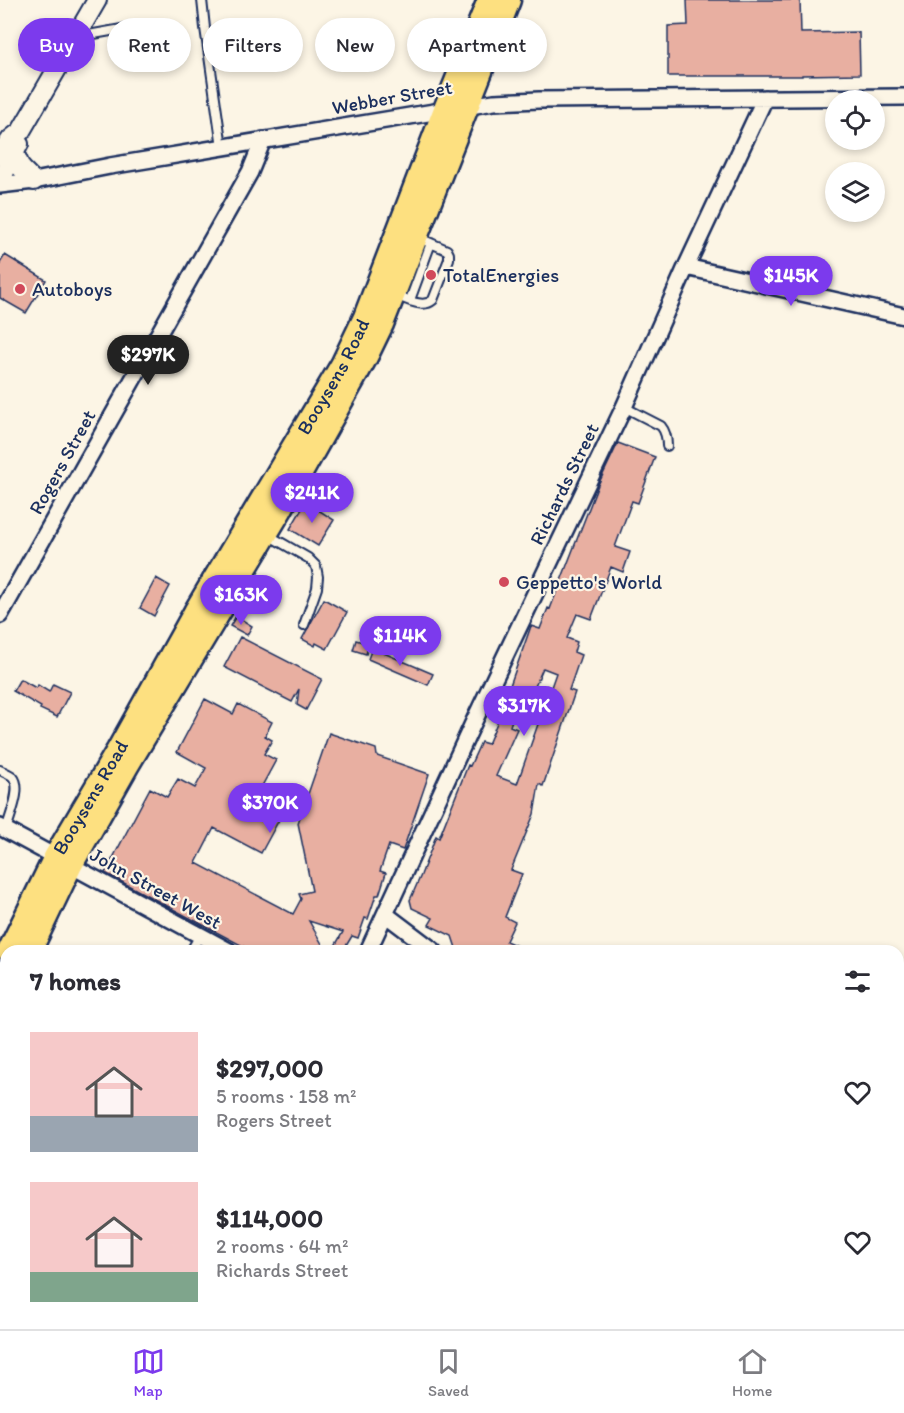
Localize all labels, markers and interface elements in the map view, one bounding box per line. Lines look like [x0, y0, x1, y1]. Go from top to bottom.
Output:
chip: Buy [18, 18, 95, 72]
chip: Rent [107, 18, 191, 72]
chip: Filters [203, 18, 303, 72]
chip: New [315, 18, 395, 72]
chip: Apartment [407, 18, 547, 72]
street label: Webber Street [330, 75, 454, 119]
map controls [825, 90, 885, 222]
button: locate [825, 90, 885, 150]
button: layers [825, 162, 885, 222]
pin: $145K [749, 256, 833, 307]
place label: TotalEnergies [443, 263, 559, 287]
text: $145K [764, 263, 818, 287]
marker: TotalEnergies [424, 268, 438, 282]
place label: Autoboys [32, 277, 112, 301]
marker: Autoboys [13, 282, 27, 296]
street label: Booysens Road [291, 314, 375, 439]
pin: $297K [106, 335, 190, 386]
text: $297K [121, 342, 175, 366]
street label: Rogers Street [23, 406, 101, 518]
street label: Richards Street [524, 419, 604, 549]
pin: $241K [270, 473, 354, 524]
text: $241K [285, 480, 339, 504]
place label: Geppetto's World [516, 570, 662, 594]
pin: $163K [199, 575, 283, 626]
marker: Geppetto's World [497, 575, 511, 589]
text: $163K [214, 582, 268, 606]
pin: $114K [358, 616, 442, 667]
text: $114K [373, 623, 427, 647]
pin: $317K [482, 686, 566, 737]
text: $317K [497, 693, 551, 717]
street label: Booysens Road [47, 736, 133, 859]
pin: $370K [228, 783, 312, 834]
text: $370K [242, 790, 298, 814]
street label: John Street West [86, 842, 226, 934]
text: 7 homes [30, 965, 121, 997]
icon: filters [841, 965, 874, 998]
text: $297,000 [216, 1052, 324, 1084]
icon: home [78, 1056, 150, 1128]
icon: heart [841, 1076, 874, 1109]
text: 5 rooms · 158 m² [216, 1084, 357, 1108]
text: Rogers Street [216, 1108, 332, 1132]
text: $114,000 [216, 1202, 323, 1234]
icon: home [78, 1206, 150, 1278]
icon: heart [841, 1226, 874, 1259]
text: 2 rooms · 64 m² [216, 1234, 348, 1258]
text: Richards Street [216, 1258, 348, 1282]
tab: Map [132, 1345, 165, 1400]
tab: Saved [428, 1345, 469, 1400]
tab: Home [732, 1345, 772, 1400]

